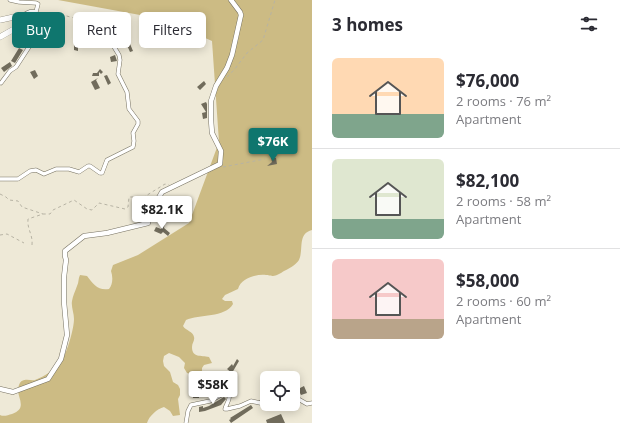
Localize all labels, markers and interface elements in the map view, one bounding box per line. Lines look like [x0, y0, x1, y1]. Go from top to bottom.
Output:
chip: Buy [12, 12, 65, 48]
chip: Rent [73, 12, 131, 48]
chip: Filters [139, 12, 206, 48]
text: 3 homes [332, 13, 403, 36]
icon: filters [578, 13, 600, 35]
text: $76,000 [456, 69, 519, 92]
icon: home [364, 74, 412, 122]
text: 2 rooms · 76 m² [456, 92, 551, 110]
text: Apartment [456, 110, 521, 128]
pin: $76K [249, 128, 297, 162]
text: $76K [258, 132, 288, 150]
text: $82,100 [456, 169, 519, 192]
icon: home [364, 175, 412, 223]
text: 2 rooms · 58 m² [456, 192, 551, 210]
pin: $82.1K [129, 196, 195, 230]
text: $82.1K [141, 200, 183, 218]
text: Apartment [456, 210, 521, 228]
text: $58,000 [456, 269, 519, 292]
icon: home [364, 275, 412, 323]
text: 2 rooms · 60 m² [456, 292, 551, 310]
text: Apartment [456, 310, 521, 328]
pin: $58K [189, 371, 237, 405]
map controls [260, 371, 300, 411]
button: locate [260, 371, 300, 411]
text: $58K [198, 375, 228, 393]

